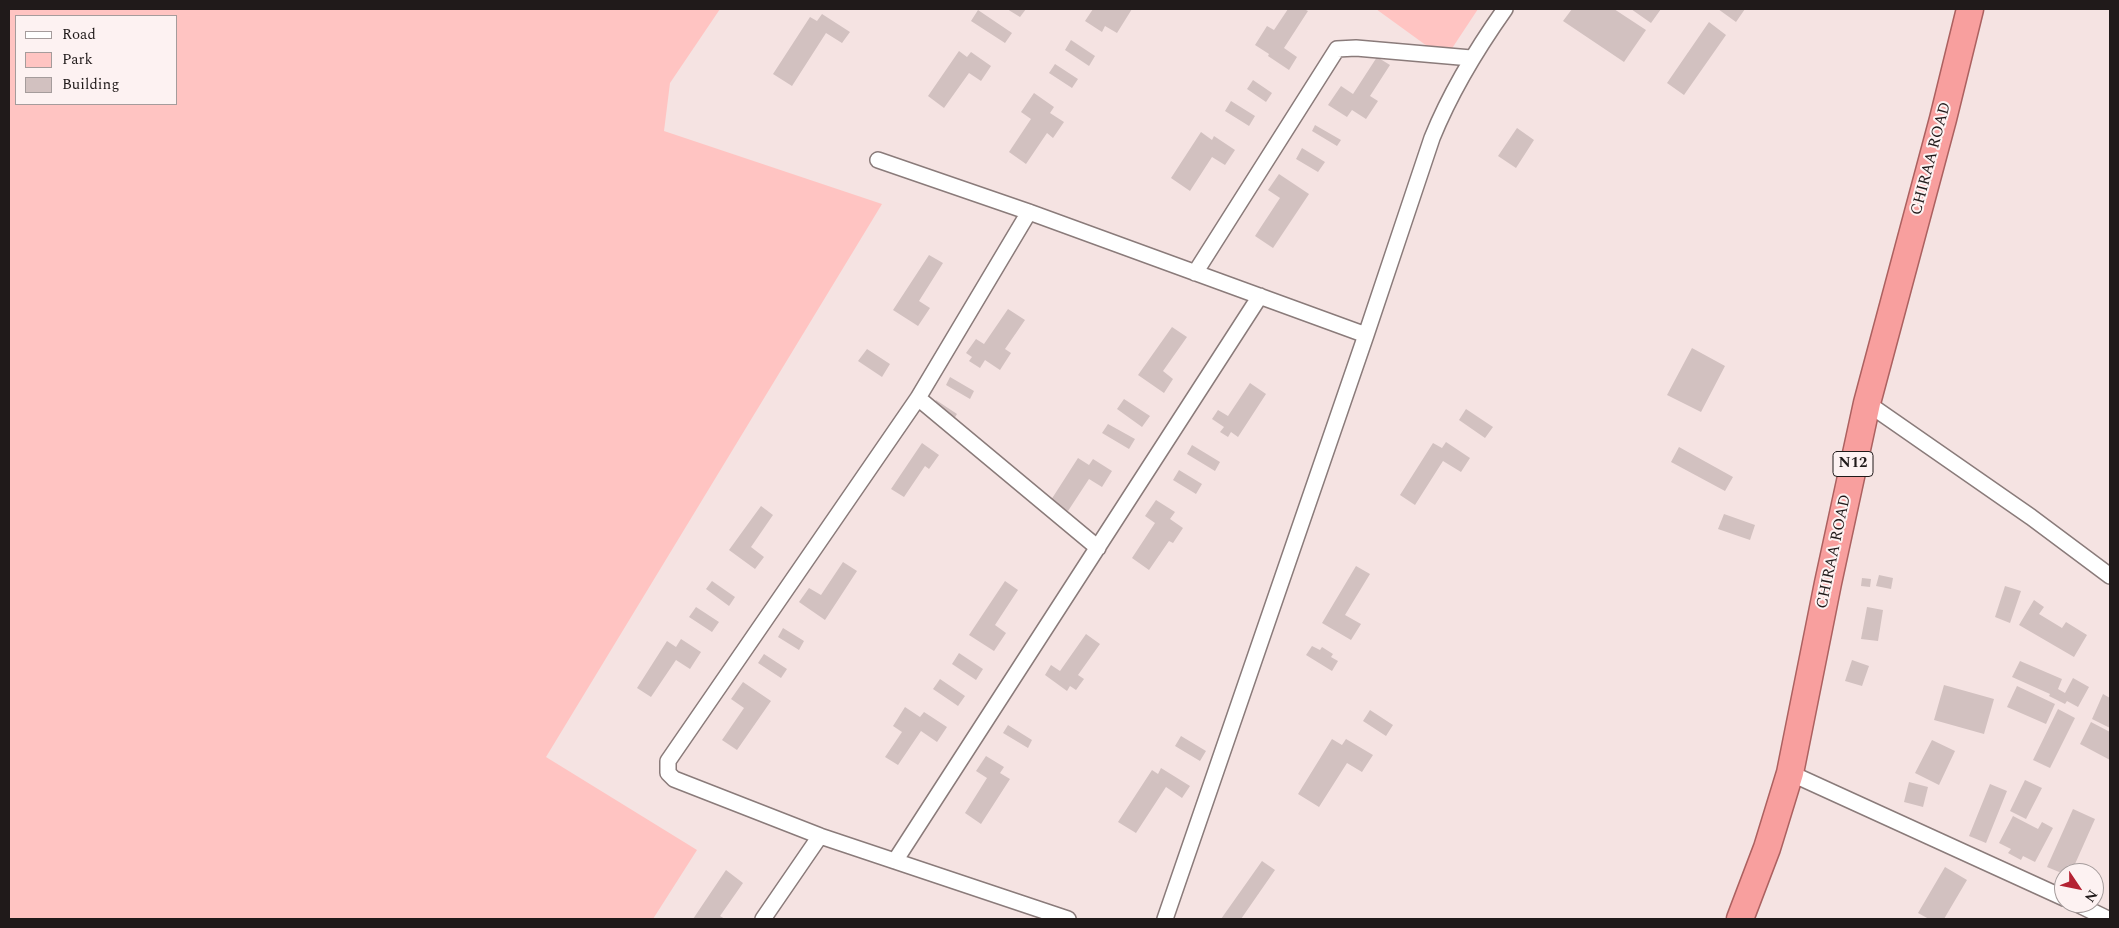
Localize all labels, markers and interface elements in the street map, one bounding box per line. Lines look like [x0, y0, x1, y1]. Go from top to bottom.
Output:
legend [15, 15, 178, 105]
text: Road [62, 23, 96, 46]
text: Park [62, 48, 93, 71]
text: Building [62, 73, 119, 96]
street label: CHIRAA ROAD [1908, 100, 1956, 218]
road number: N12 [1833, 452, 1873, 476]
street label: CHIRAA ROAD [1814, 493, 1856, 611]
north arrow [2054, 863, 2104, 913]
text: N [2079, 885, 2103, 907]

